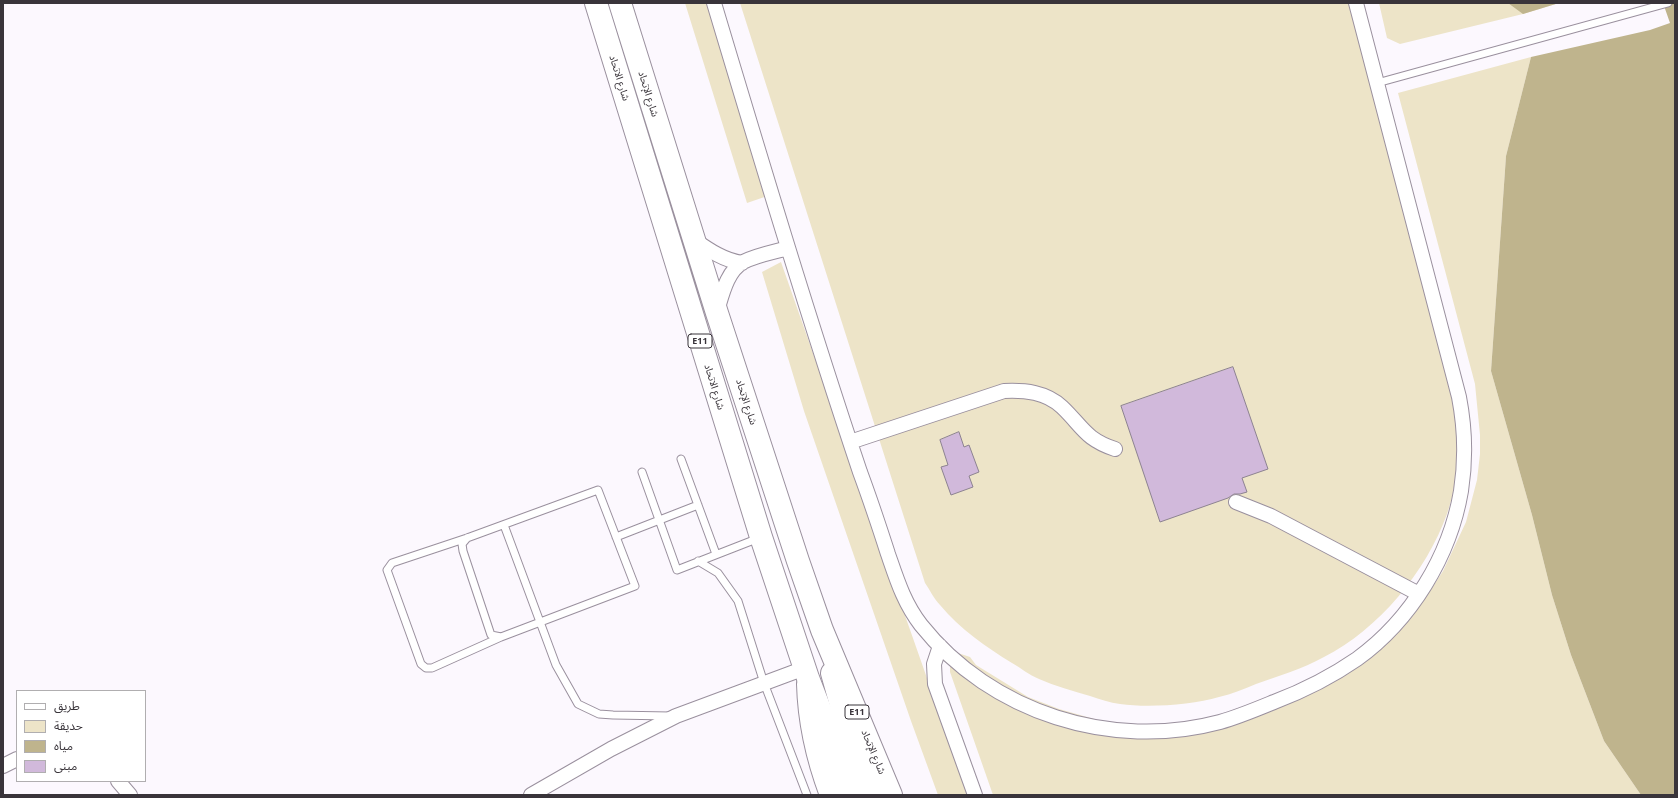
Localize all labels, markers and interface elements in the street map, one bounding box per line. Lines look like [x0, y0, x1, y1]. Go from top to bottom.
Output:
street label: شارع الاتحاد [606, 54, 632, 102]
street label: شارع الإتحاد [635, 70, 661, 118]
road number: E11 [688, 334, 712, 348]
street label: شارع الاتحاد [701, 363, 727, 411]
street label: شارع الإتحاد [733, 378, 759, 426]
legend [16, 690, 146, 782]
text: طريق [54, 697, 80, 714]
road number: E11 [845, 705, 869, 719]
text: حديقة [54, 717, 83, 734]
street label: شارع الإتحاد [858, 728, 888, 776]
text: مياه [54, 737, 73, 754]
text: مبنى [54, 757, 77, 774]

